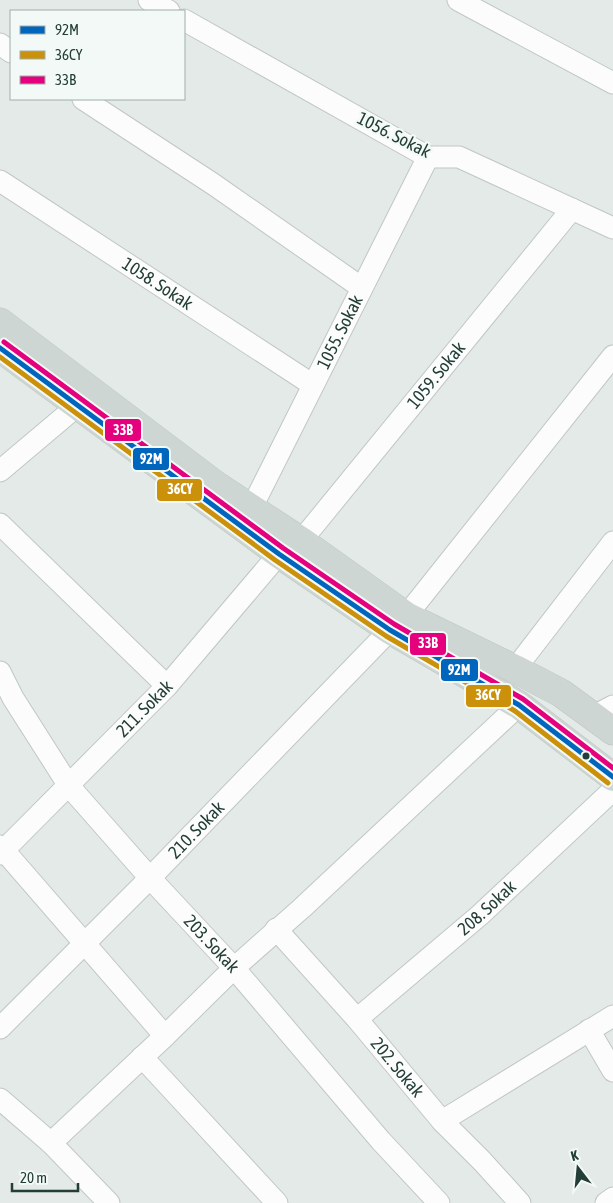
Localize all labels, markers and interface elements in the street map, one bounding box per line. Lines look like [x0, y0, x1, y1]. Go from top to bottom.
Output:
legend [10, 10, 185, 100]
text: 92M [55, 21, 79, 38]
text: 36CY [55, 46, 83, 63]
text: 33B [55, 71, 76, 88]
street label: 1056. Sokak [354, 107, 435, 162]
street label: 1058. Sokak [119, 253, 197, 314]
street label: 1055. Sokak [312, 291, 367, 372]
street label: 1059. Sokak [403, 337, 469, 412]
line badge: 33B [104, 418, 142, 442]
text: 33B [113, 422, 133, 438]
line badge: 92M [132, 447, 170, 471]
text: 92M [140, 451, 162, 467]
line badge: 36CY [156, 478, 203, 502]
text: 36CY [167, 481, 194, 497]
line badge: 33B [409, 632, 447, 656]
text: 33B [418, 635, 438, 651]
line badge: 92M [440, 658, 479, 682]
text: 92M [448, 662, 470, 678]
street label: 211. Sokak [112, 676, 177, 741]
line badge: 36CY [465, 684, 512, 708]
text: 36CY [475, 687, 502, 703]
unlabelled marker [581, 751, 591, 761]
street label: 210. Sokak [164, 797, 229, 863]
street label: 208. Sokak [453, 876, 520, 939]
street label: 203. Sokak [180, 910, 244, 977]
street label: 202. Sokak [367, 1033, 429, 1101]
north arrow [553, 1143, 603, 1193]
text: K [569, 1147, 580, 1164]
scale bar [12, 1160, 79, 1192]
text: 20 m [20, 1169, 47, 1186]

